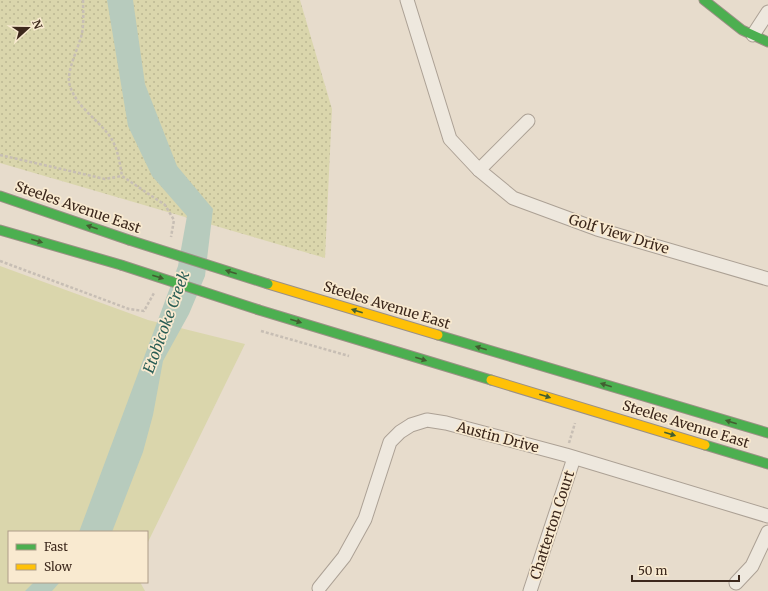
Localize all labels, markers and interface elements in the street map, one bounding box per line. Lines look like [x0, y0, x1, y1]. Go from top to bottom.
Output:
north arrow [8, 8, 48, 48]
text: N [29, 18, 46, 31]
street label: Steeles Avenue East [13, 177, 144, 237]
street label: Golf View Drive [567, 210, 671, 258]
one-way arrow [85, 224, 97, 230]
one-way arrow [32, 238, 44, 244]
water label: Etobicoke Creek [139, 268, 194, 376]
one-way arrow [225, 269, 237, 275]
one-way arrow [152, 274, 164, 280]
street label: Steeles Avenue East [321, 277, 453, 333]
one-way arrow [351, 308, 363, 314]
one-way arrow [291, 318, 303, 324]
one-way arrow [475, 345, 487, 351]
one-way arrow [415, 356, 427, 362]
one-way arrow [600, 382, 612, 388]
one-way arrow [540, 393, 552, 399]
street label: Steeles Avenue East [620, 396, 752, 452]
street label: Austin Drive [454, 417, 541, 457]
one-way arrow [724, 419, 736, 425]
one-way arrow [664, 431, 676, 437]
street label: Chatterton Court [526, 468, 578, 582]
legend [8, 531, 148, 583]
text: Fast [44, 539, 68, 554]
scale bar [632, 557, 739, 583]
text: Slow [44, 559, 73, 574]
text: 50 m [638, 563, 667, 578]

